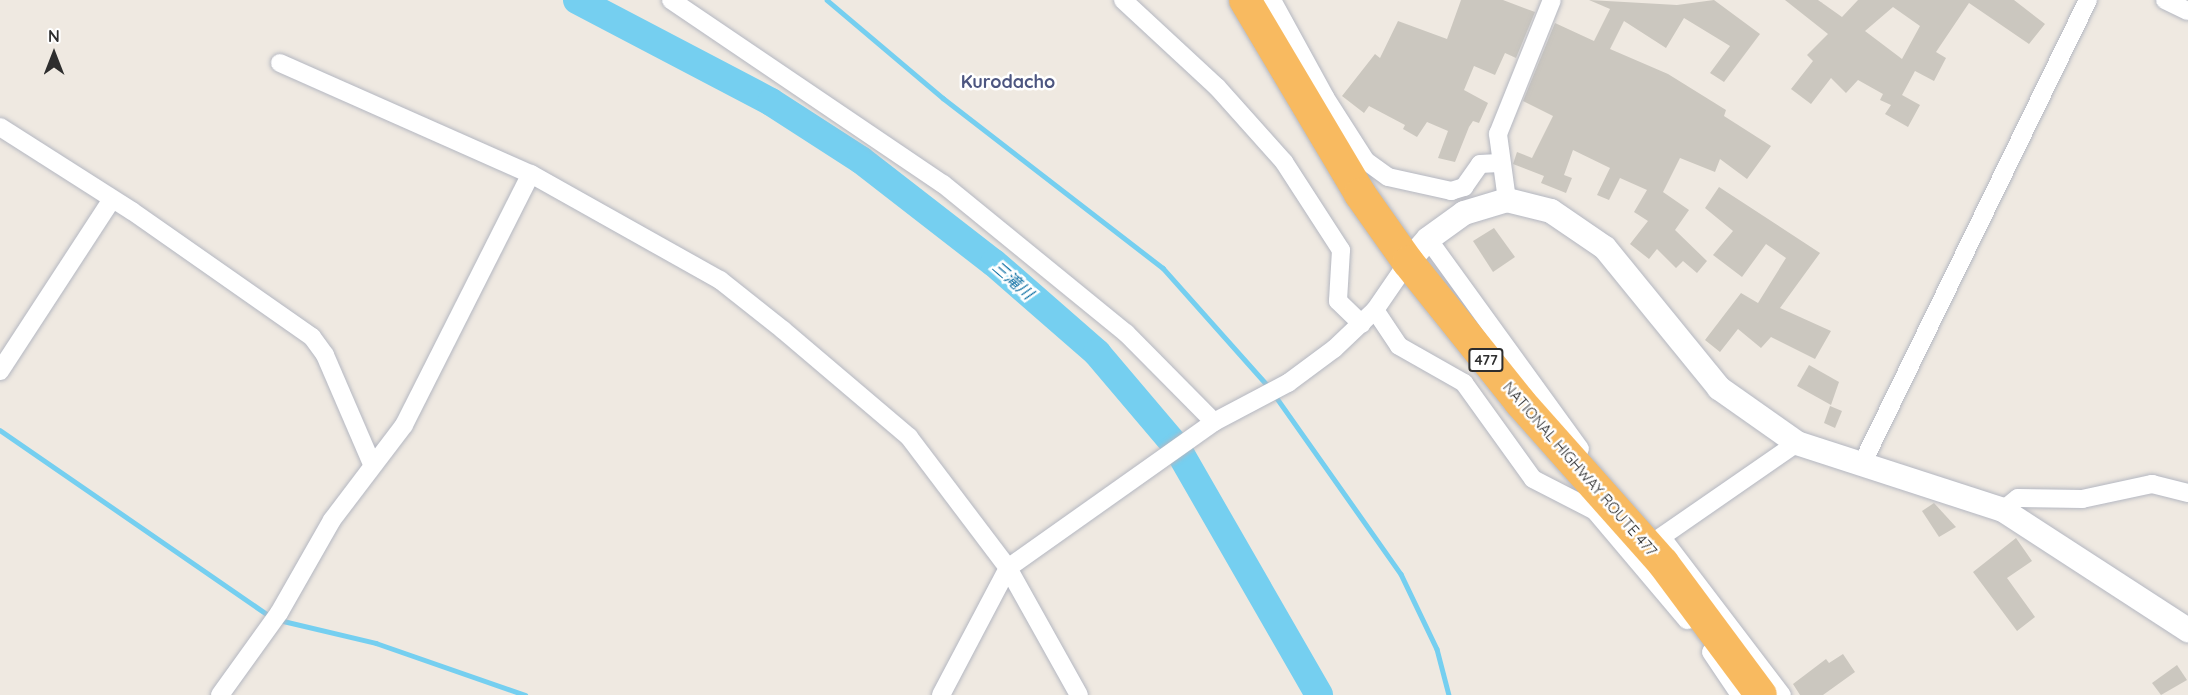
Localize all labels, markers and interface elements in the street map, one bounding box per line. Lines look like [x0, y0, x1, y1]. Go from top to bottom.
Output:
north arrow [24, 24, 84, 84]
text: N [48, 26, 60, 46]
district label: Kurodacho [961, 71, 1055, 93]
water label: 三滝川 [989, 257, 1037, 303]
road number: 477 [1468, 349, 1504, 371]
street label: NATIONAL HIGHWAY ROUTE 477 [1499, 378, 1661, 560]

